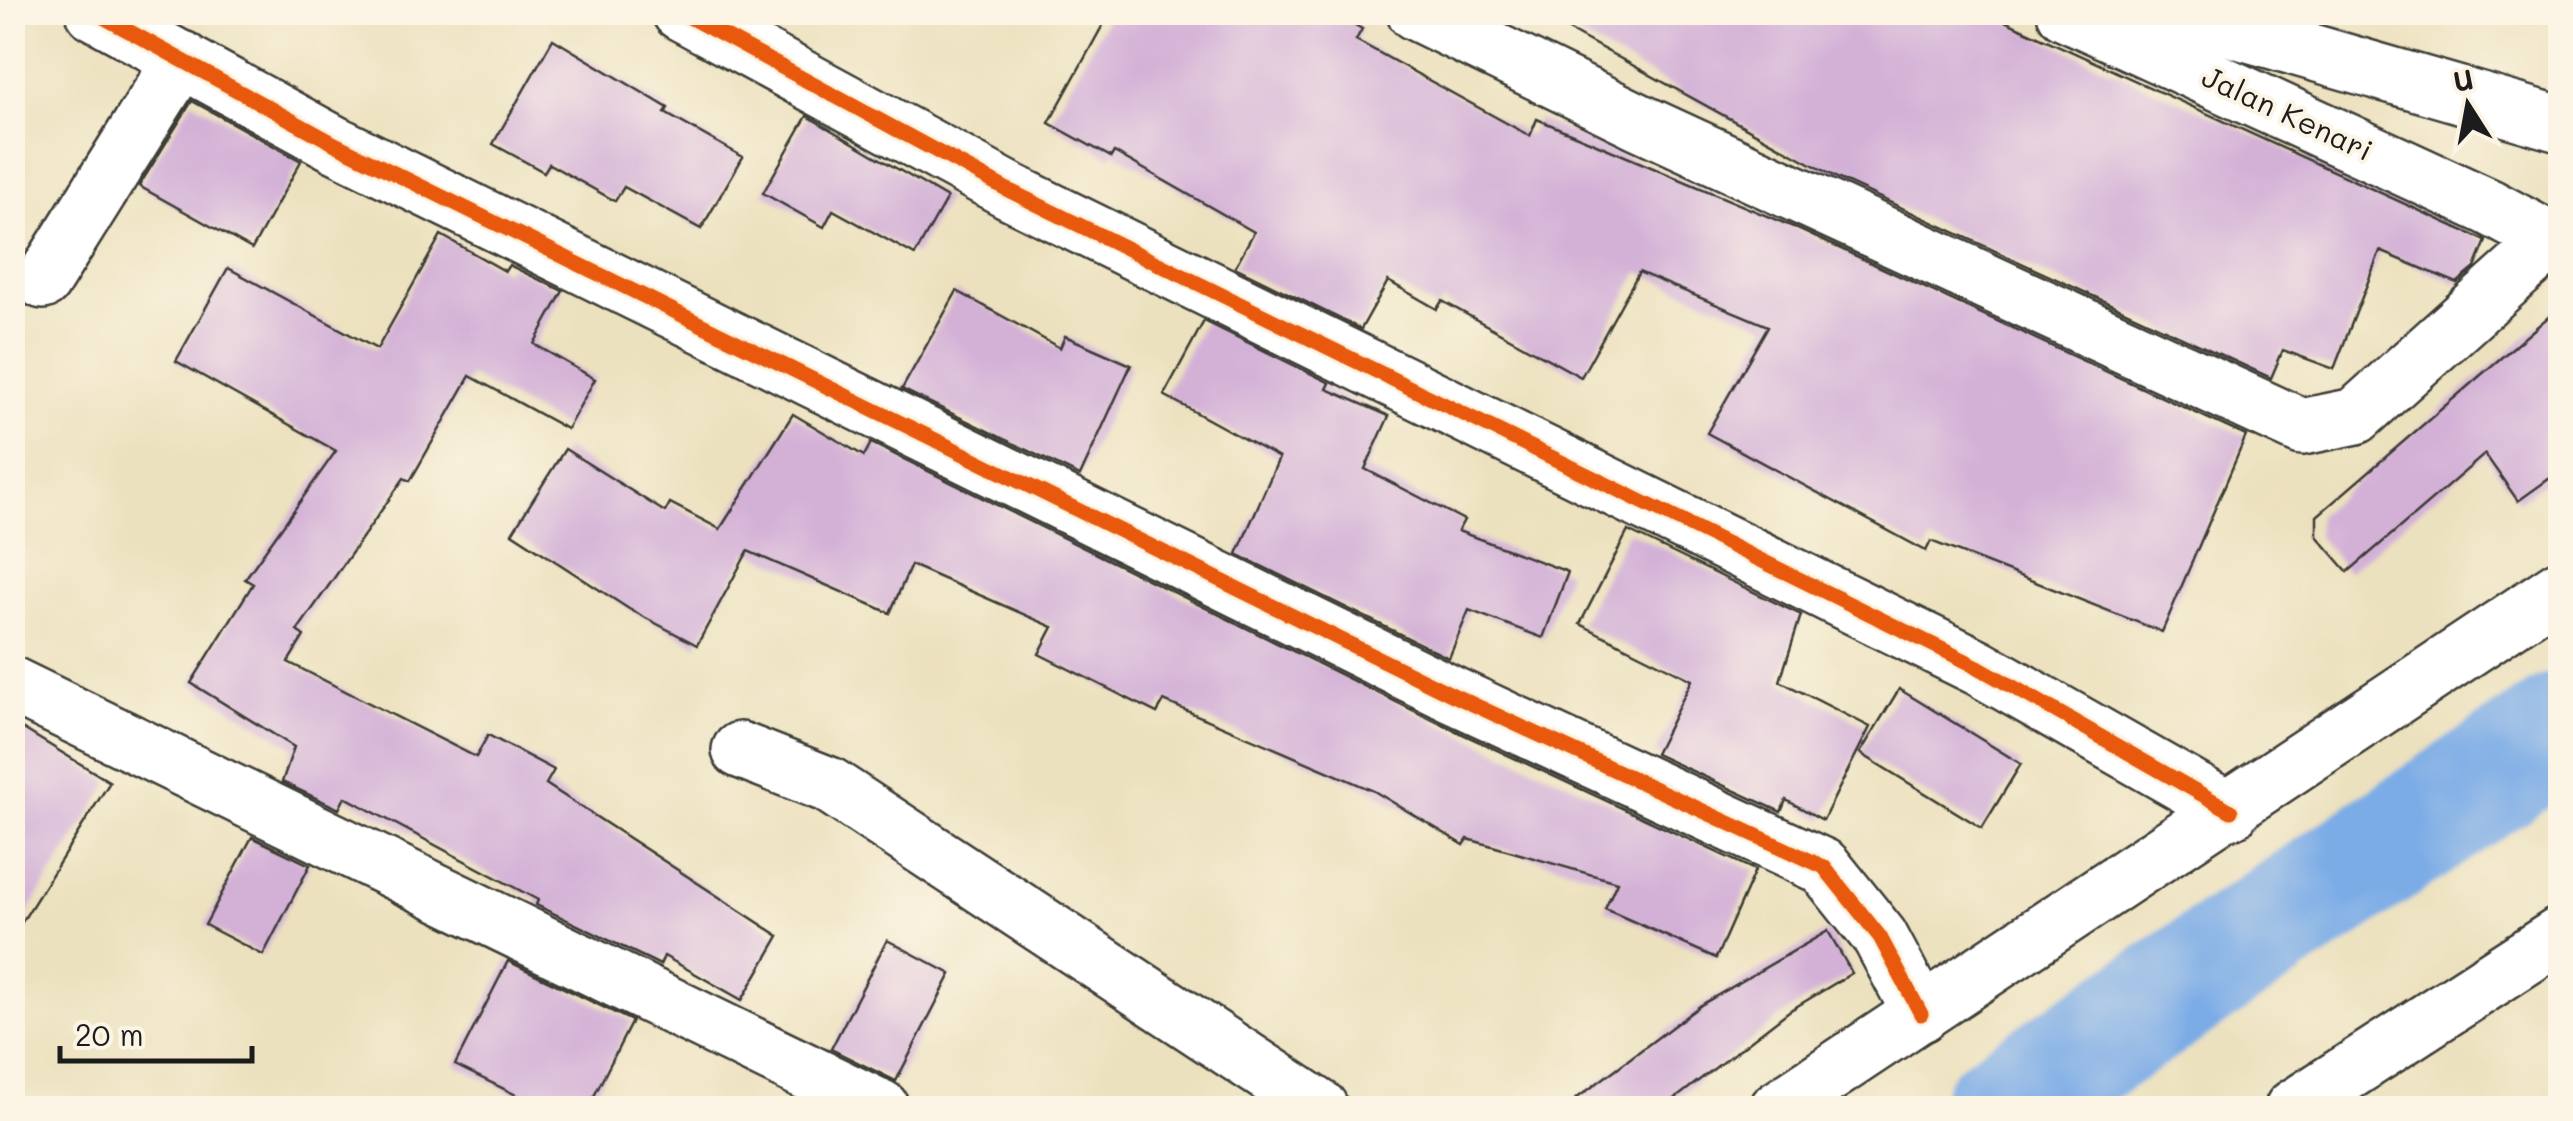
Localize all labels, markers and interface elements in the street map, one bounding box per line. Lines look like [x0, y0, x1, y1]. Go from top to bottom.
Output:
street label: Jalan Kenari [2196, 55, 2380, 169]
north arrow [2418, 55, 2518, 155]
text: U [2450, 60, 2476, 99]
scale bar [60, 1001, 252, 1063]
text: 20 m [75, 1014, 144, 1054]

